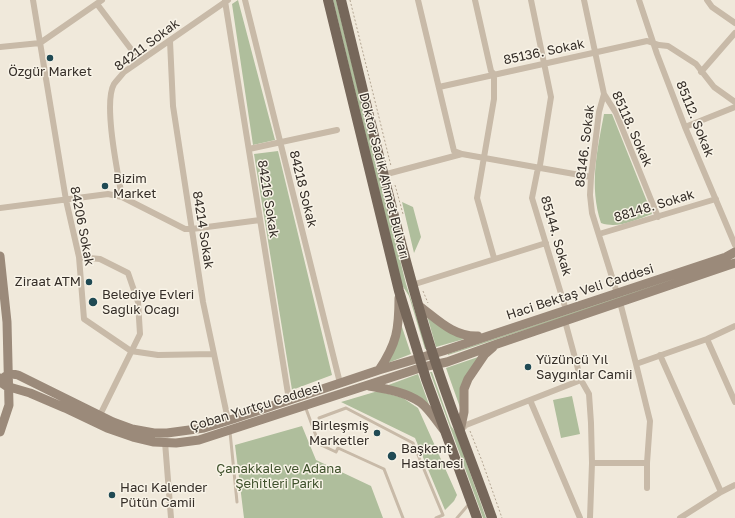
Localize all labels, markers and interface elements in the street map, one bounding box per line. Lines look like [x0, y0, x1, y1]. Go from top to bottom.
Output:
street label: 84211 Sokak [111, 16, 183, 74]
street label: 85136. Sokak [502, 36, 586, 68]
marker: Özgür Market [45, 53, 55, 63]
place label: Özgür Market [8, 64, 92, 80]
street label: 85112. Sokak [673, 79, 717, 159]
street label: 85118. Sokak [608, 89, 656, 169]
street label: Doktor Sadık Ahmet Bulvarı [356, 91, 412, 261]
street label: 88146. Sokak [572, 104, 598, 188]
street label: 84218 Sokak [286, 149, 320, 229]
street label: 84216 Sokak [254, 159, 282, 239]
place label: Bizim Market [113, 171, 156, 202]
marker: Bizim Market [100, 181, 110, 191]
street label: 84206 Sokak [67, 185, 97, 267]
street label: 88148. Sokak [612, 186, 696, 226]
street label: 84214 Sokak [189, 190, 217, 270]
street label: 85144. Sokak [537, 194, 575, 278]
street label: Haci Bektaş Veli Caddesi [504, 261, 656, 323]
place label: Ziraat ATM [15, 274, 81, 290]
marker: Ziraat ATM [84, 277, 94, 287]
place label: Belediye Evleri Saglık Ocagı [102, 287, 194, 318]
marker: Belediye Evleri Saglık Ocagı [87, 296, 99, 308]
place label: Yüzüncü Yıl Saygınlar Camii [536, 352, 632, 383]
marker: Yüzüncü Yıl Saygınlar Camii [523, 362, 533, 372]
street label: Çoban Yurtçu Caddesi [188, 379, 324, 435]
place label: Birleşmiş Marketler [309, 418, 369, 449]
marker: Birleşmiş Marketler [372, 428, 382, 438]
place label: Başkent Hastanesi [401, 441, 464, 472]
marker: Başkent Hastanesi [386, 450, 398, 462]
park label: Çanakkale ve Adana Şehitleri Parkı [216, 461, 342, 492]
place label: Hacı Kalender Pütün Camii [120, 480, 207, 511]
marker: Hacı Kalender Pütün Camii [107, 490, 117, 500]

